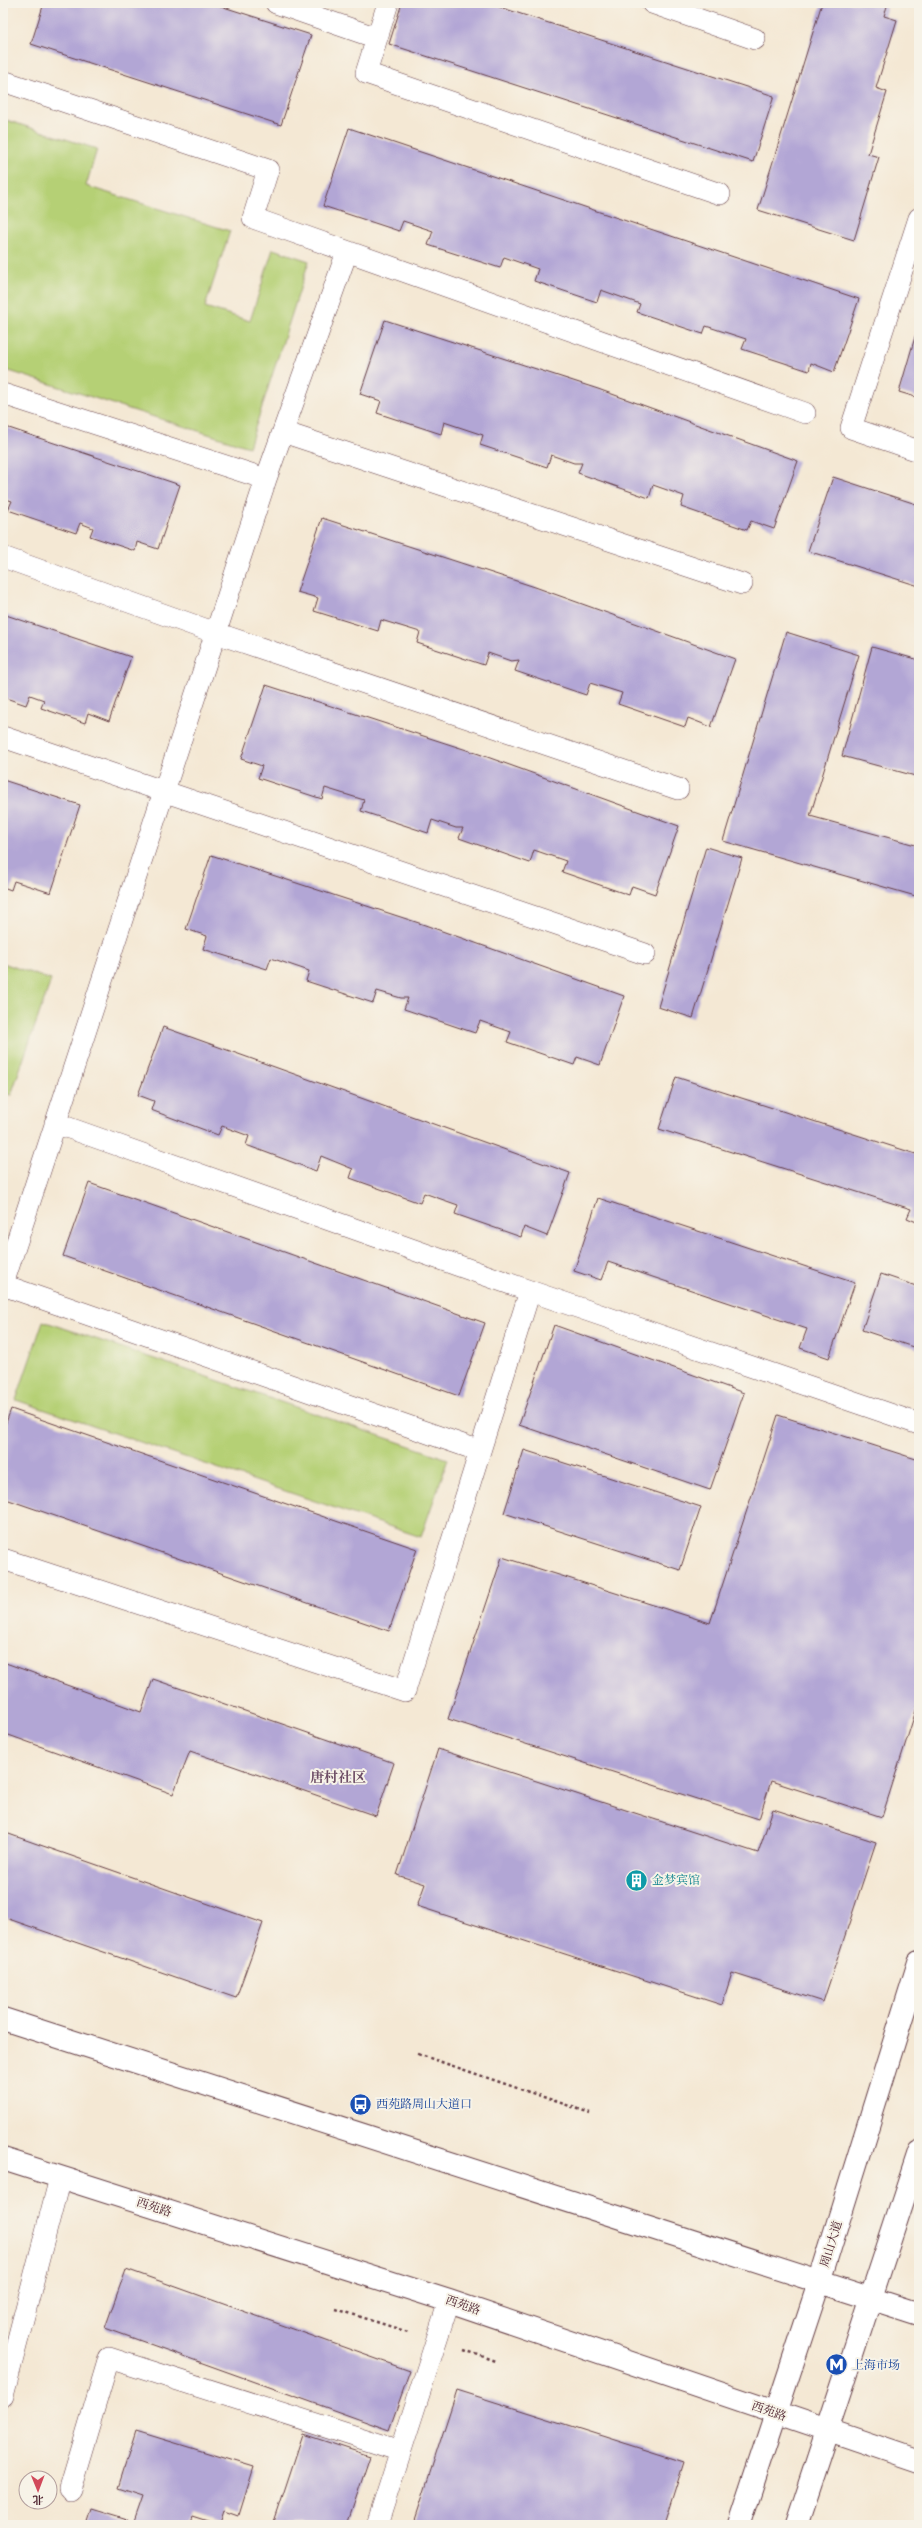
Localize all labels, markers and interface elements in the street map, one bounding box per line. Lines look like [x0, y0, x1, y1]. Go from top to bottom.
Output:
district label: 唐村社区 [310, 1769, 366, 1786]
building icon: 金梦宾馆 [624, 1867, 650, 1893]
place label: 金梦宾馆 [652, 1873, 700, 1887]
bus stop icon: 西苑路周山大道口 [348, 2091, 374, 2117]
place label: 西苑路周山大道口 [376, 2097, 472, 2111]
street label: 西苑路 [135, 2195, 173, 2219]
street label: 周山大道 [817, 2219, 845, 2269]
street label: 西苑路 [444, 2293, 482, 2317]
metro station icon: 上海市场 [824, 2352, 850, 2378]
place label: 上海市场 [852, 2358, 900, 2372]
street label: 西苑路 [750, 2399, 788, 2423]
north arrow [18, 2470, 58, 2510]
text: 北 [33, 2493, 44, 2506]

